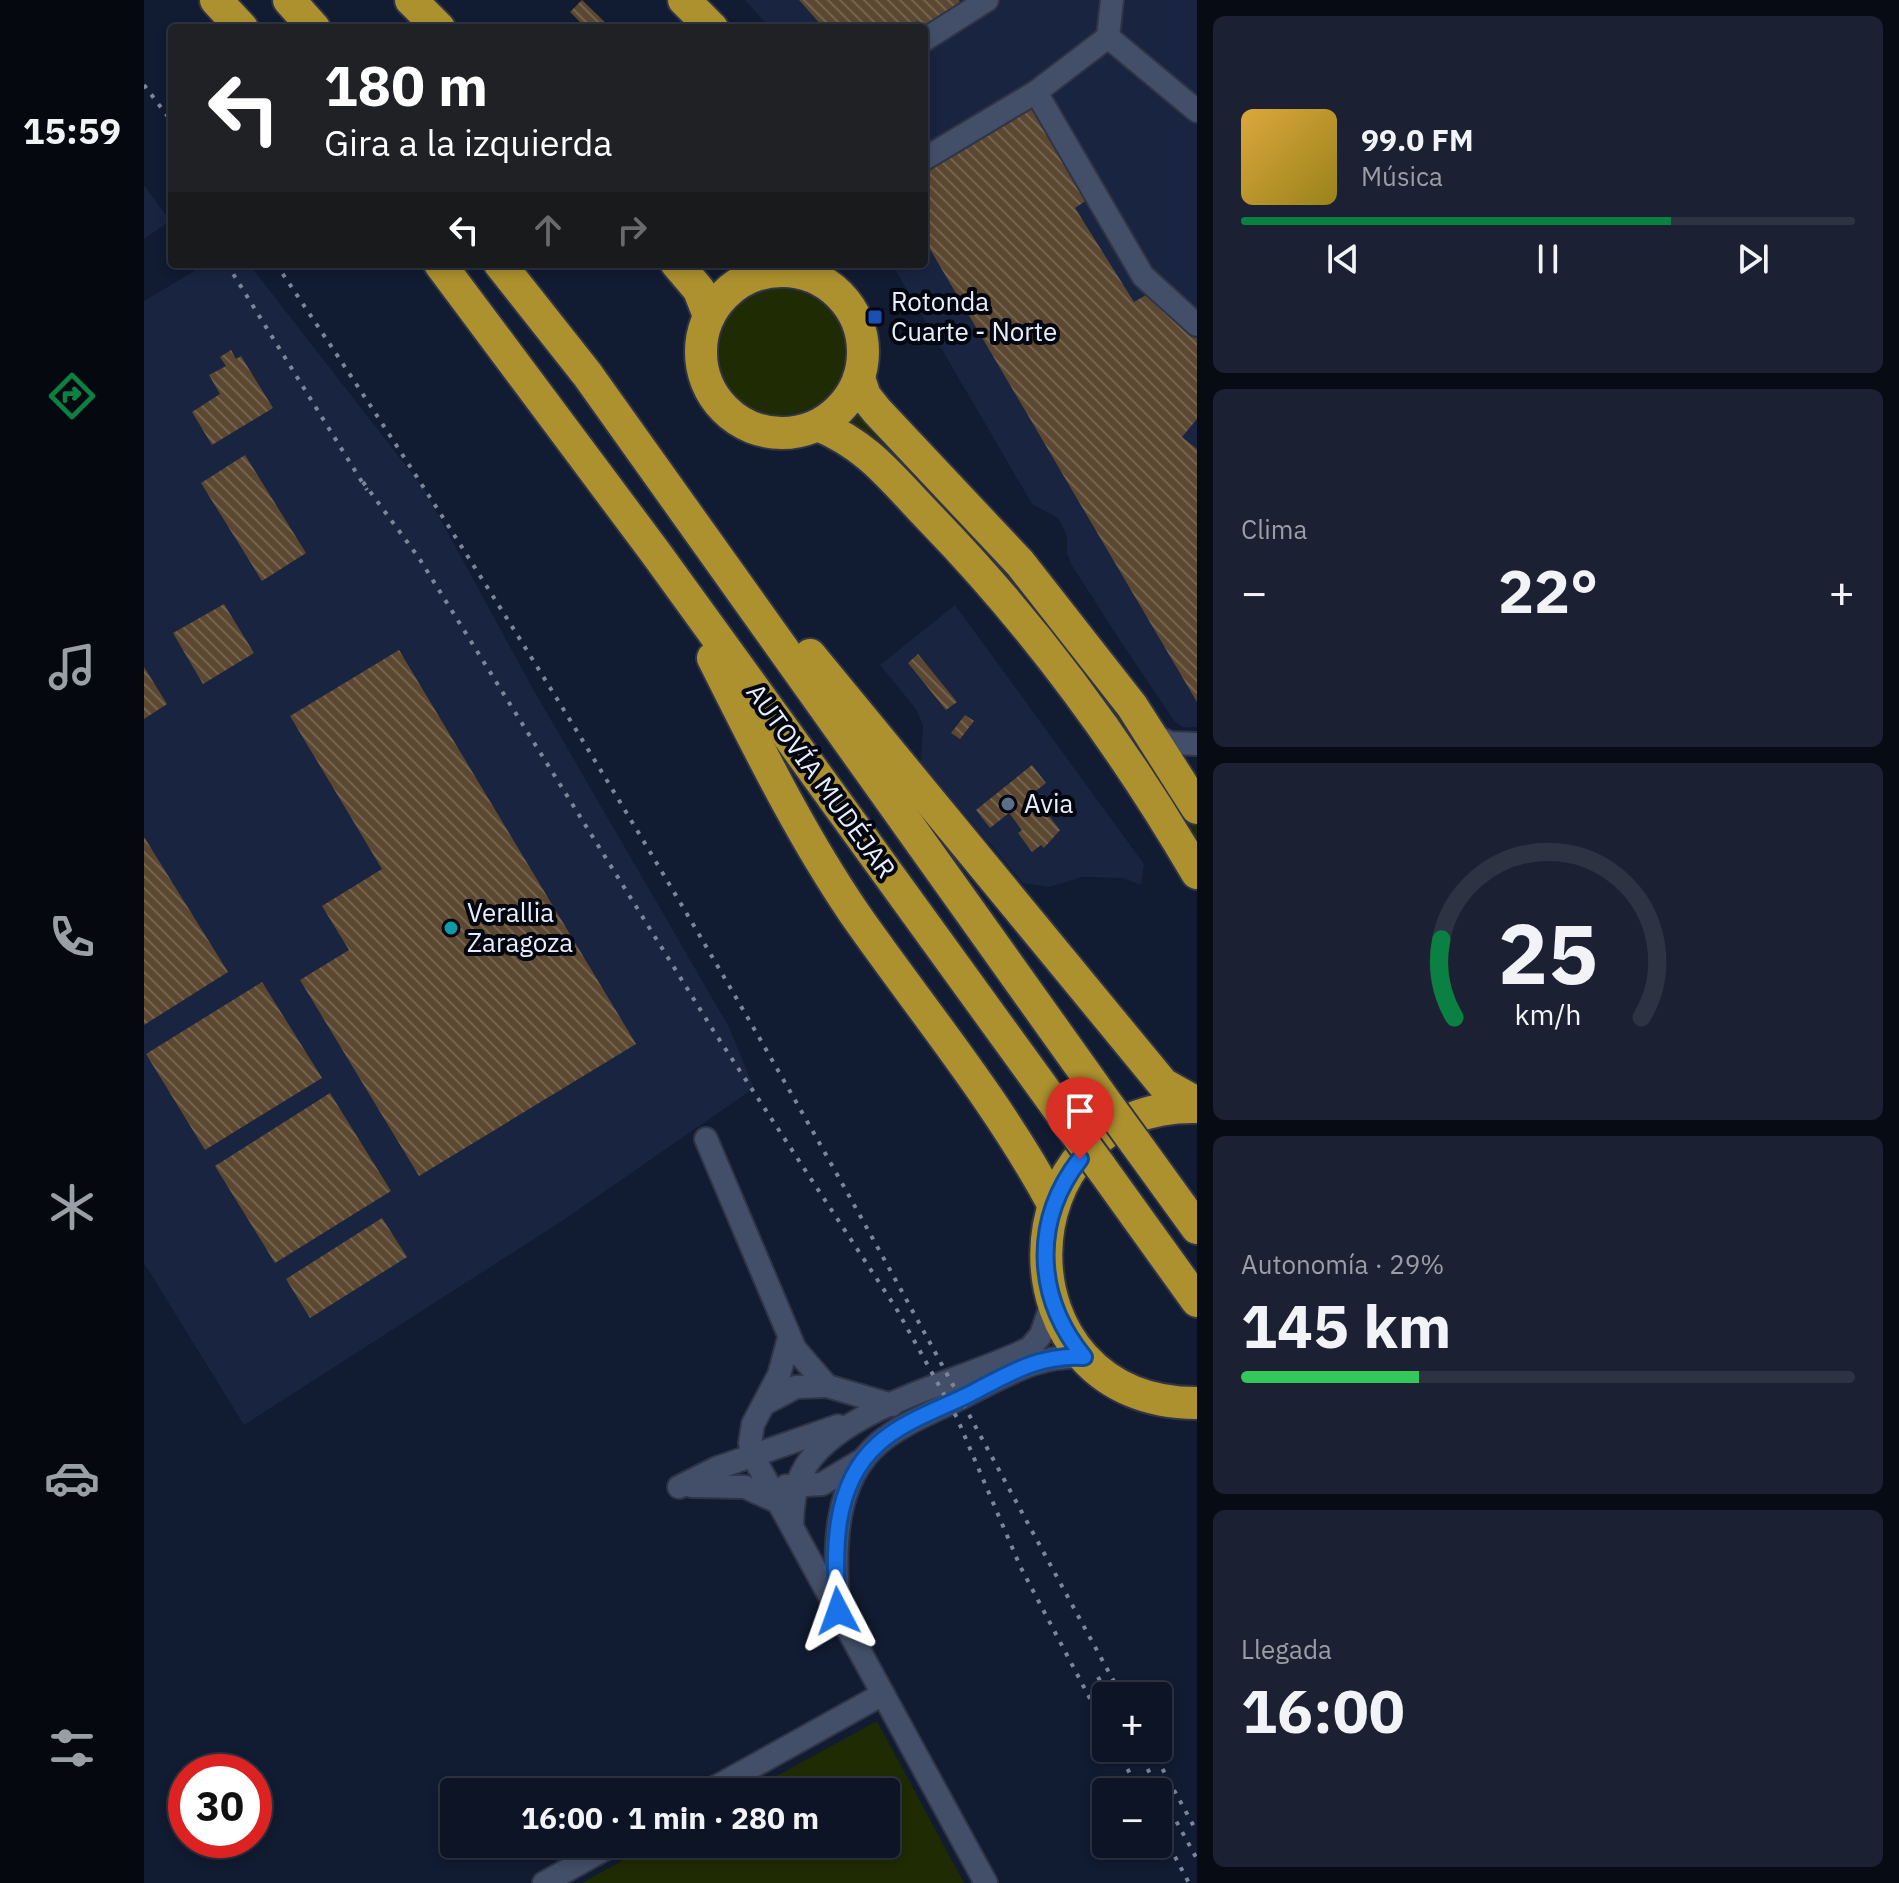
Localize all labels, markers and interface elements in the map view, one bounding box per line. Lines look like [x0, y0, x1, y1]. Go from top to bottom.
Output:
text: 180 m [324, 49, 488, 121]
icon: left [192, 56, 296, 160]
text: 15:59 [23, 107, 121, 154]
text: Gira a la izquierda [324, 119, 613, 166]
text: 99.0 FM [1361, 120, 1474, 159]
text: Música [1361, 159, 1443, 193]
icon: left [442, 208, 486, 252]
icon: ahead [526, 208, 570, 252]
icon: right [610, 208, 654, 252]
icon: previous [1321, 237, 1365, 281]
icon: pause [1526, 237, 1570, 281]
icon: next [1731, 237, 1775, 281]
place label: Rotonda Cuarte - Norte [891, 284, 1057, 348]
marker: Rotonda Cuarte - Norte [866, 308, 884, 326]
icon: directions [44, 368, 100, 424]
text: Clima [1241, 512, 1307, 546]
text: 22° [1498, 551, 1598, 630]
text: − [1241, 563, 1267, 620]
text: + [1829, 563, 1855, 620]
icon: music [44, 639, 100, 695]
street label: AUTOVÍA MUDÉJAR [740, 676, 904, 885]
place label: Avia [1024, 786, 1073, 820]
marker: Avia [999, 795, 1017, 813]
place label: Verallia Zaragoza [467, 895, 573, 959]
text: 25 [1498, 898, 1598, 1006]
icon: phone [44, 909, 100, 965]
marker: Verallia Zaragoza [442, 919, 460, 937]
text: km/h [1514, 996, 1582, 1033]
pin [1046, 1077, 1114, 1159]
icon: arrive [1058, 1089, 1102, 1133]
icon: climate [44, 1179, 100, 1235]
text: Autonomía · 29% [1241, 1247, 1444, 1281]
text: 145 km [1241, 1286, 1451, 1365]
icon: car [44, 1450, 100, 1506]
position arrow [796, 1569, 880, 1653]
text: Llegada [1241, 1632, 1332, 1666]
text: 16:00 [1241, 1671, 1405, 1750]
map controls [1092, 1682, 1172, 1858]
button: + [1092, 1682, 1172, 1762]
icon: filters [44, 1720, 100, 1776]
speed limit sign: 30 [168, 1754, 272, 1858]
button: − [1092, 1778, 1172, 1858]
text: 16:00 · 1 min · 280 m [521, 1798, 819, 1837]

